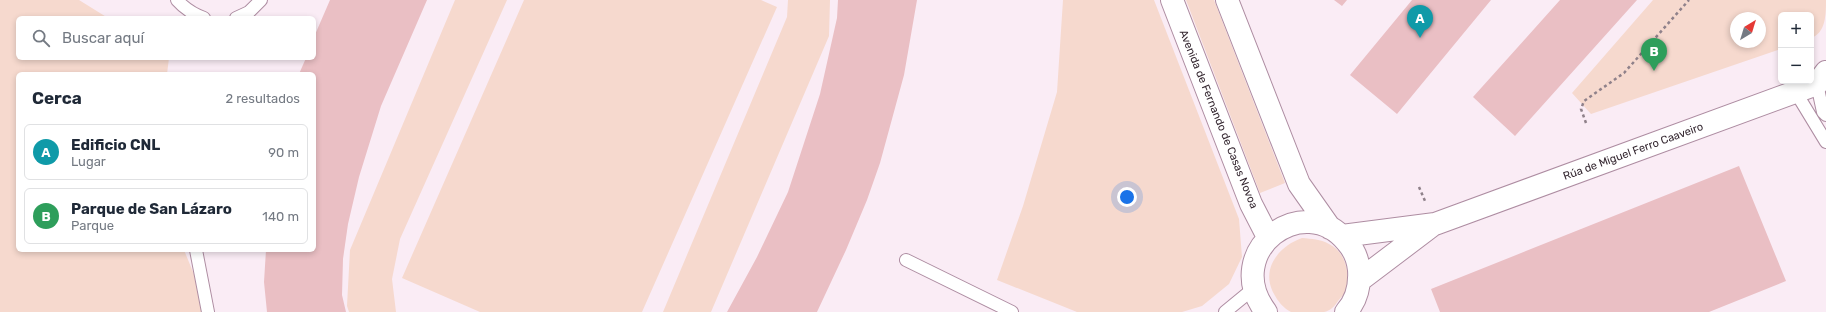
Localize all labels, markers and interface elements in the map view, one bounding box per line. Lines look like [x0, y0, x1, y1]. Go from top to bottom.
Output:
pin: A [1407, 5, 1433, 38]
north arrow [1730, 12, 1766, 48]
map controls [1778, 12, 1814, 84]
button: + [1778, 12, 1814, 48]
search box [16, 16, 316, 60]
icon: search [30, 27, 52, 49]
street label: Avenida de Fernando de Casas Novoa [1177, 28, 1260, 210]
text: Buscar aquí [62, 29, 144, 47]
pin: B [1641, 38, 1667, 71]
button: − [1778, 48, 1814, 84]
text: Cerca [32, 88, 82, 108]
text: 2 resultados [225, 91, 300, 106]
street label: Rúa de Miguel Ferro Caaveiro [1561, 120, 1705, 183]
text: Edificio CNL [71, 136, 160, 154]
text: A [41, 145, 51, 160]
text: 90 m [268, 145, 299, 160]
text: Lugar [71, 154, 106, 169]
your location [1117, 187, 1137, 207]
text: Parque de San Lázaro [71, 200, 232, 218]
text: B [41, 209, 51, 224]
text: 140 m [262, 209, 299, 224]
text: Parque [71, 218, 114, 233]

